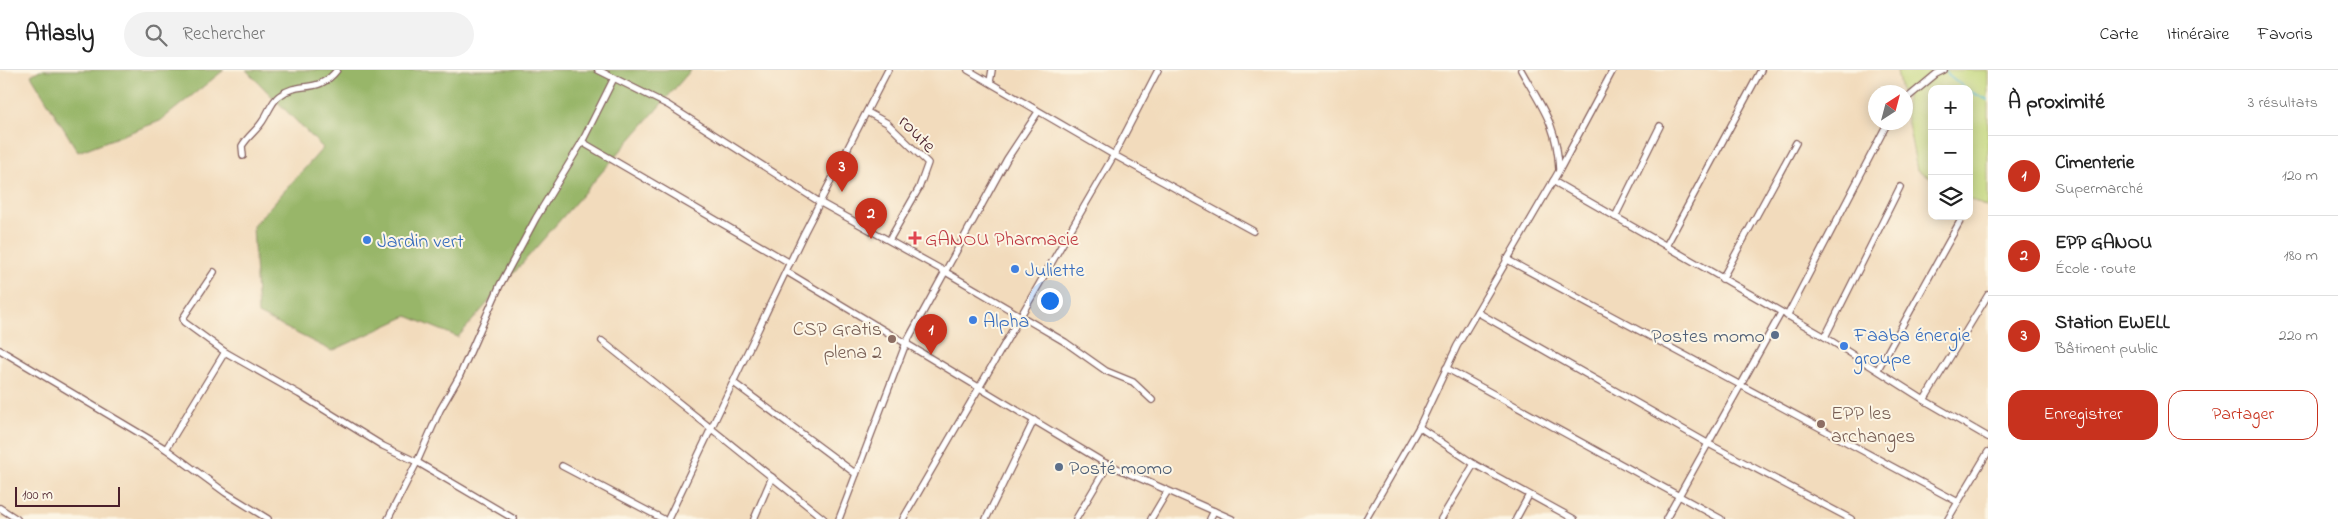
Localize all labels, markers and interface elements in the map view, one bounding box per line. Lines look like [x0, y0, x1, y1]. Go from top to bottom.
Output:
search box [124, 12, 474, 57]
text: Atlasly [25, 17, 94, 52]
icon: search [142, 21, 170, 49]
text: Rechercher [182, 21, 265, 48]
text: Carte [2099, 22, 2139, 48]
text: Itinéraire [2167, 22, 2229, 48]
text: Favoris [2257, 22, 2313, 48]
north arrow [1868, 85, 1913, 130]
map controls [1928, 85, 1973, 220]
button: + [1928, 85, 1973, 130]
text: À proximité [2008, 88, 2105, 118]
text: 3 résultats [2248, 91, 2318, 115]
street label: route [891, 109, 942, 161]
button: − [1928, 130, 1973, 175]
text: Cimenterie [2055, 150, 2134, 177]
pin: 3 [826, 151, 858, 192]
text: 1 [2021, 164, 2027, 188]
text: 120 m [2282, 164, 2318, 188]
button: layers [1928, 175, 1973, 220]
text: Supermarché [2055, 177, 2143, 201]
pin: 2 [855, 198, 887, 239]
place label: GANOU Pharmacie [925, 226, 1079, 255]
place label: Jardin vert [377, 228, 464, 257]
text: EPP GANOU [2055, 230, 2152, 257]
marker: GANOU Pharmacie [909, 232, 921, 244]
marker: Jardin vert [361, 234, 373, 246]
text: 2 [2020, 244, 2028, 268]
text: 180 m [2284, 244, 2318, 268]
place label: Juliette [1025, 257, 1085, 286]
text: École · route [2055, 257, 2136, 281]
marker: Juliette [1009, 263, 1021, 275]
your location [1037, 288, 1063, 314]
place label: Alpha [983, 308, 1029, 337]
text: Station EWELL [2055, 310, 2169, 337]
pin: 1 [915, 314, 947, 355]
marker: Alpha [967, 314, 979, 326]
place label: CSP Gratis plena 2 [793, 316, 882, 368]
place label: Faaba énergie groupe [1853, 322, 1970, 375]
place label: Postes momo [1651, 323, 1765, 352]
text: 3 [2021, 324, 2027, 348]
text: 220 m [2279, 324, 2318, 348]
marker: Postes momo [1769, 329, 1781, 341]
marker: CSP Gratis plena 2 [886, 333, 898, 345]
text: Bâtiment public [2055, 337, 2158, 361]
marker: Faaba énergie groupe [1838, 340, 1850, 352]
button: Enregistrer [2008, 390, 2158, 440]
button: Partager [2168, 390, 2318, 440]
place label: EPP les archanges [1831, 400, 1915, 453]
marker: EPP les archanges [1815, 418, 1827, 430]
place label: Posté momo [1069, 455, 1172, 484]
marker: Posté momo [1053, 461, 1065, 473]
scale bar [15, 484, 120, 507]
text: 100 m [22, 485, 53, 506]

